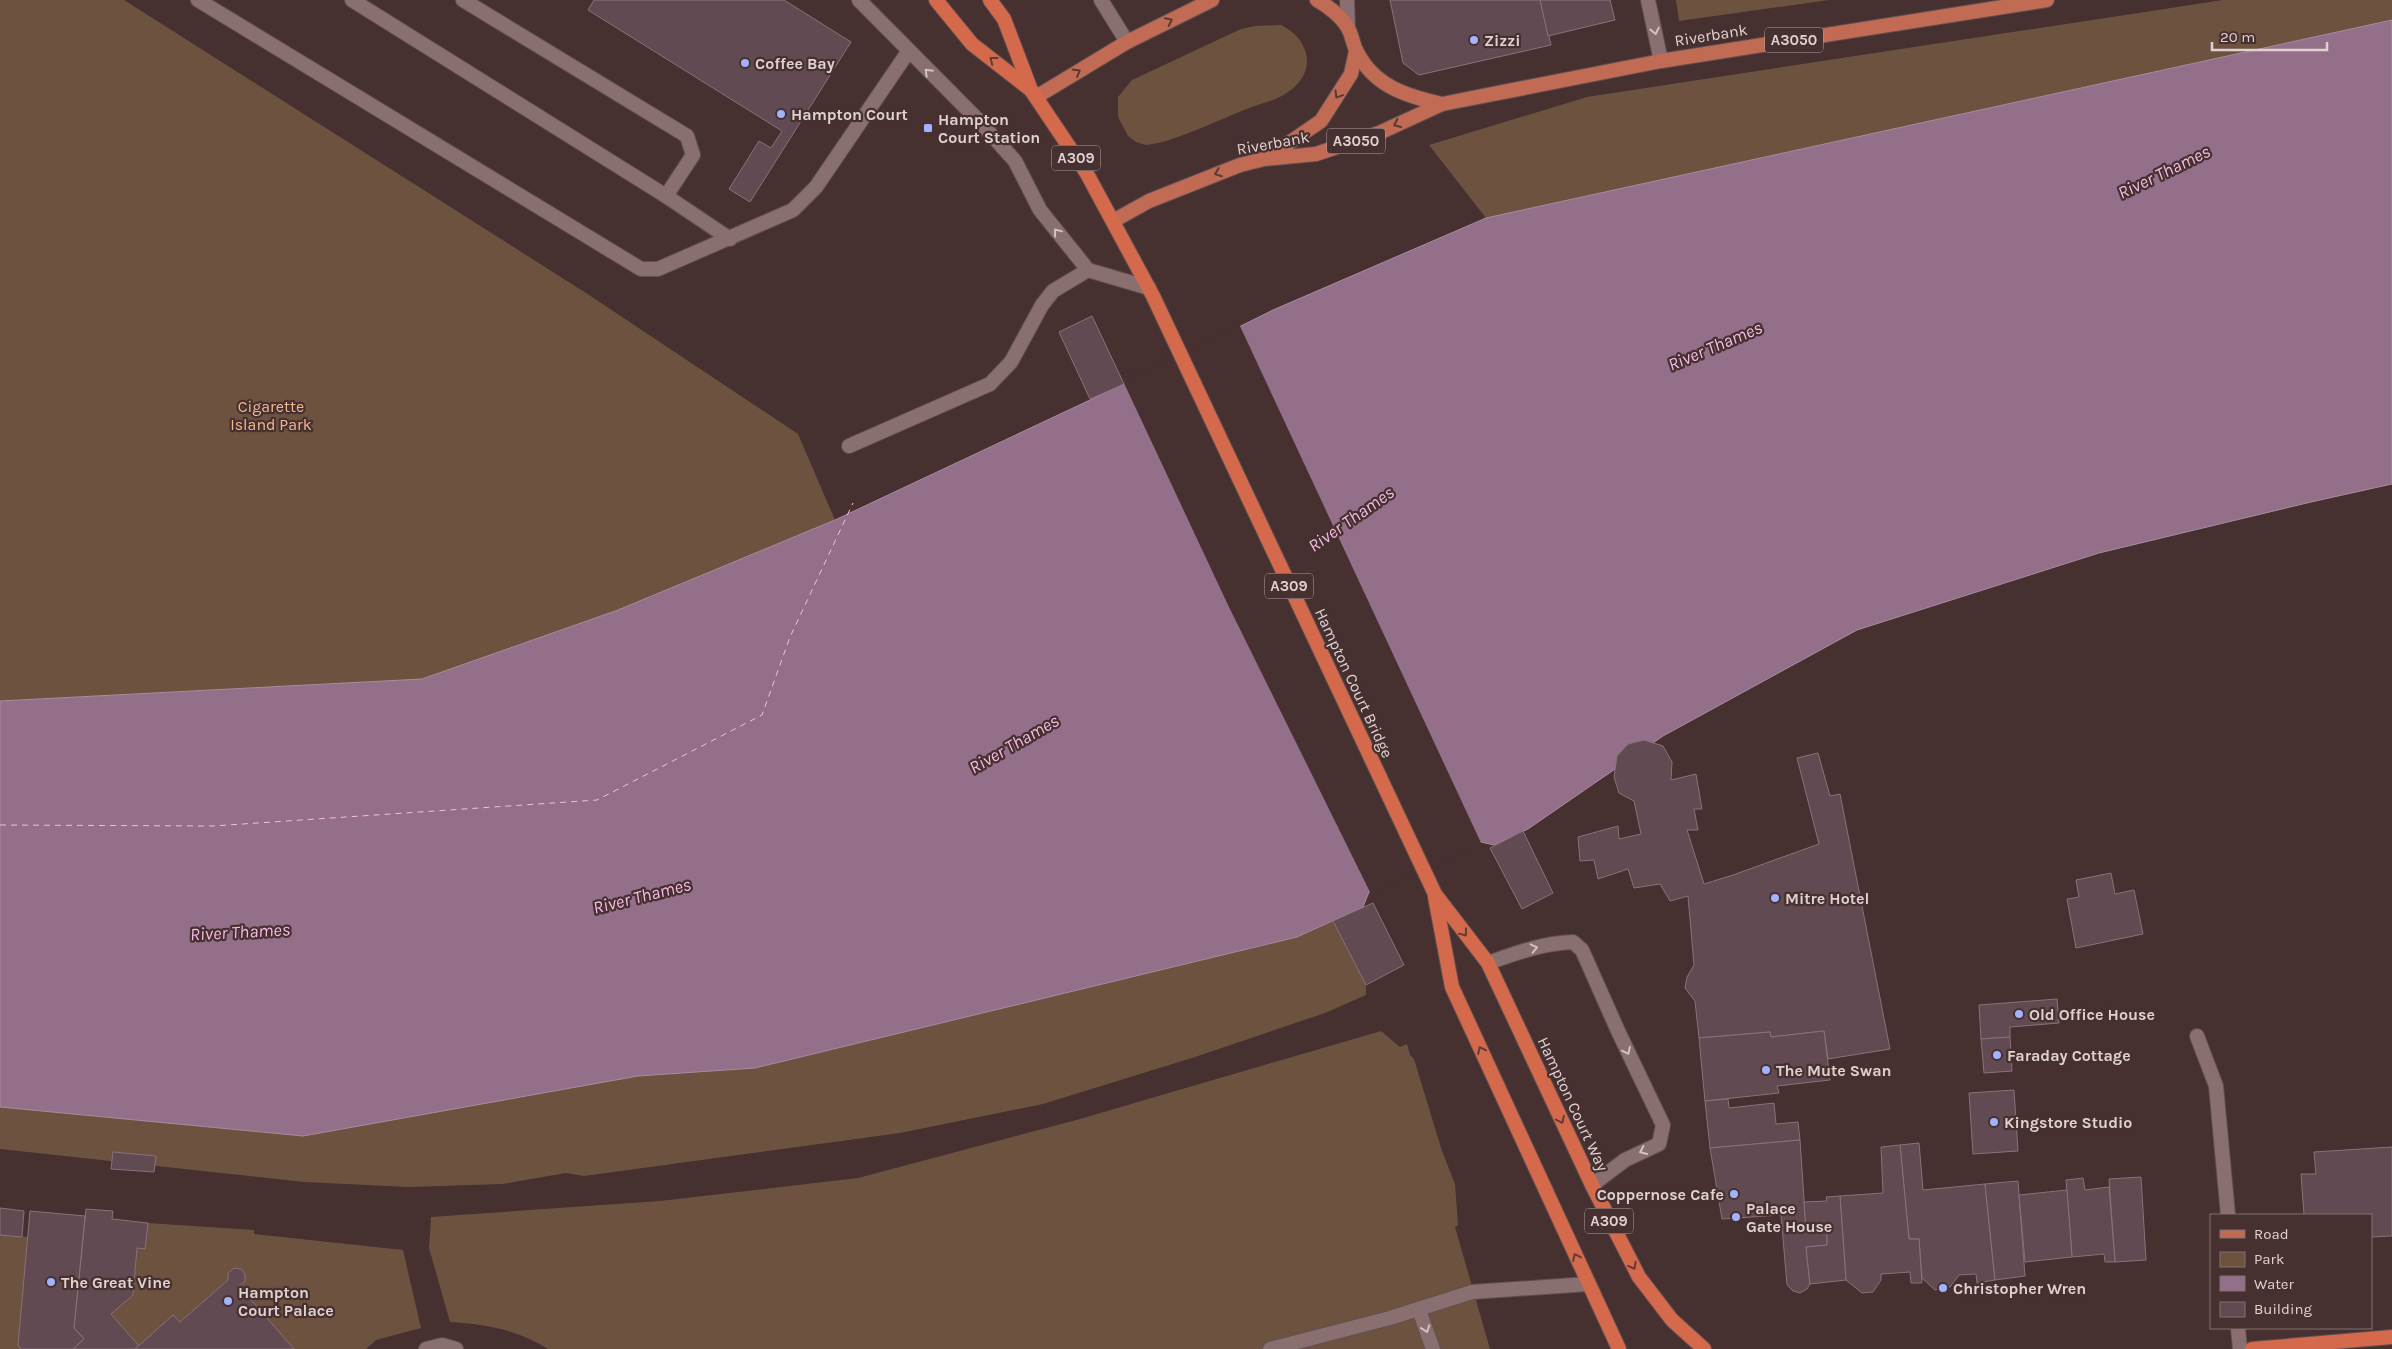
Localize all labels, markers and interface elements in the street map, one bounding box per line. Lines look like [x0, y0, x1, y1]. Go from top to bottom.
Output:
one-way arrow [1164, 17, 1173, 27]
street label: Riverbank [1673, 20, 1749, 50]
scale bar [2212, 20, 2327, 52]
one-way arrow [1649, 26, 1659, 35]
road number: A3050 [1765, 28, 1823, 52]
text: 20 m [2220, 28, 2255, 46]
place label: Zizzi [1484, 31, 1520, 50]
marker: Zizzi [1468, 34, 1480, 46]
place label: Coffee Bay [755, 54, 835, 73]
marker: Coffee Bay [739, 57, 751, 69]
one-way arrow [990, 58, 999, 66]
one-way arrow [1072, 68, 1081, 78]
one-way arrow [925, 69, 934, 78]
one-way arrow [1335, 90, 1344, 99]
place label: Hampton Court [791, 105, 908, 124]
marker: Hampton Court [775, 108, 787, 120]
place label: Hampton Court Station [938, 110, 1040, 147]
one-way arrow [1393, 118, 1402, 129]
marker: Hampton Court Station [922, 122, 934, 134]
street label: Riverbank [1235, 127, 1311, 159]
road number: A3050 [1327, 128, 1385, 154]
water label: River Thames [2114, 140, 2214, 204]
road number: A309 [1052, 146, 1100, 170]
one-way arrow [1214, 167, 1223, 178]
one-way arrow [1054, 228, 1063, 238]
water label: River Thames [1665, 316, 1765, 376]
park label: Cigarette Island Park [230, 397, 312, 434]
water label: River Thames [1304, 481, 1398, 557]
road number: A309 [1265, 574, 1313, 598]
street label: Hampton Court Bridge [1311, 605, 1397, 761]
water label: River Thames [965, 709, 1063, 779]
water label: River Thames [591, 873, 693, 919]
place label: Mitre Hotel [1785, 889, 1869, 908]
marker: Mitre Hotel [1769, 892, 1781, 904]
water label: River Thames [189, 918, 291, 946]
one-way arrow [1458, 927, 1467, 936]
one-way arrow [1529, 943, 1538, 954]
place label: Old Office House [2029, 1005, 2155, 1024]
marker: Old Office House [2013, 1008, 2025, 1020]
street label: Hampton Court Way [1534, 1034, 1613, 1175]
one-way arrow [1477, 1046, 1487, 1055]
one-way arrow [1621, 1046, 1631, 1055]
place label: Faraday Cottage [2007, 1046, 2131, 1065]
marker: Faraday Cottage [1991, 1049, 2003, 1061]
place label: The Mute Swan [1776, 1061, 1892, 1080]
marker: The Mute Swan [1760, 1064, 1772, 1076]
place label: Kingstore Studio [2004, 1113, 2132, 1132]
one-way arrow [1555, 1115, 1566, 1124]
marker: Kingstore Studio [1988, 1116, 2000, 1128]
one-way arrow [1639, 1145, 1648, 1155]
place label: Coppernose Cafe [1597, 1185, 1724, 1204]
marker: Coppernose Cafe [1728, 1188, 1740, 1200]
place label: Palace Gate House [1746, 1199, 1832, 1236]
road number: A309 [1585, 1208, 1633, 1234]
marker: Palace Gate House [1730, 1211, 1742, 1223]
legend [2210, 1214, 2372, 1329]
text: Road [2254, 1225, 2289, 1243]
text: Park [2254, 1250, 2284, 1268]
one-way arrow [1572, 1253, 1582, 1262]
one-way arrow [1626, 1261, 1636, 1270]
place label: The Great Vine [61, 1273, 171, 1292]
text: Water [2254, 1275, 2295, 1293]
marker: The Great Vine [45, 1276, 57, 1288]
place label: Christopher Wren [1953, 1279, 2086, 1298]
marker: Christopher Wren [1937, 1282, 1949, 1294]
place label: Hampton Court Palace [238, 1283, 334, 1320]
marker: Hampton Court Palace [222, 1295, 234, 1307]
text: Building [2254, 1300, 2312, 1318]
one-way arrow [1420, 1325, 1430, 1333]

